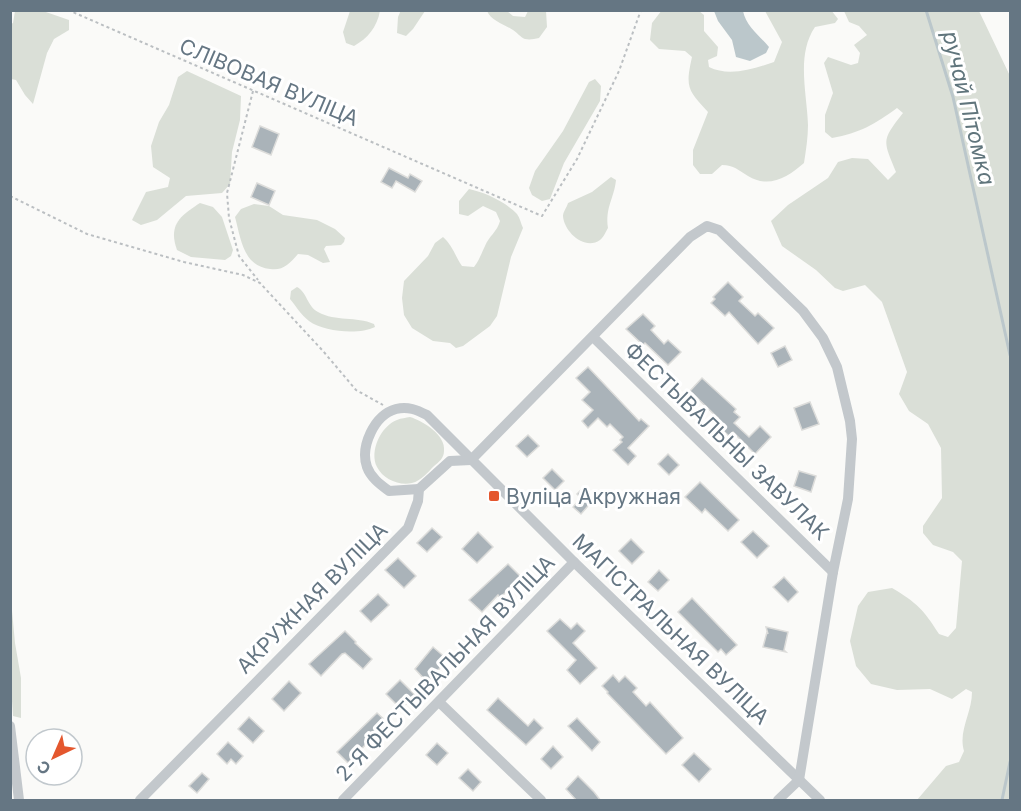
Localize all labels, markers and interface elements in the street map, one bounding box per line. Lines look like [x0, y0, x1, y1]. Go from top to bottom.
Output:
water label: ручай Пітомка [937, 27, 1001, 188]
street label: СЛІВОВАЯ ВУЛІЦА [176, 33, 362, 131]
street label: ФЕСТЫВАЛЬНЫ ЗАВУЛАК [620, 337, 834, 545]
place label: Вуліца Акружная [506, 484, 681, 509]
marker: Вуліца Акружная [487, 489, 501, 503]
street label: АКРУЖНАЯ ВУЛІЦА [231, 517, 393, 679]
street label: МАГІСТРАЛЬНАЯ ВУЛІЦА [568, 529, 774, 729]
street label: 2-Я ФЕСТЫВАЛЬНАЯ ВУЛІЦА [330, 550, 560, 786]
north arrow [24, 727, 84, 787]
text: С [32, 756, 55, 779]

